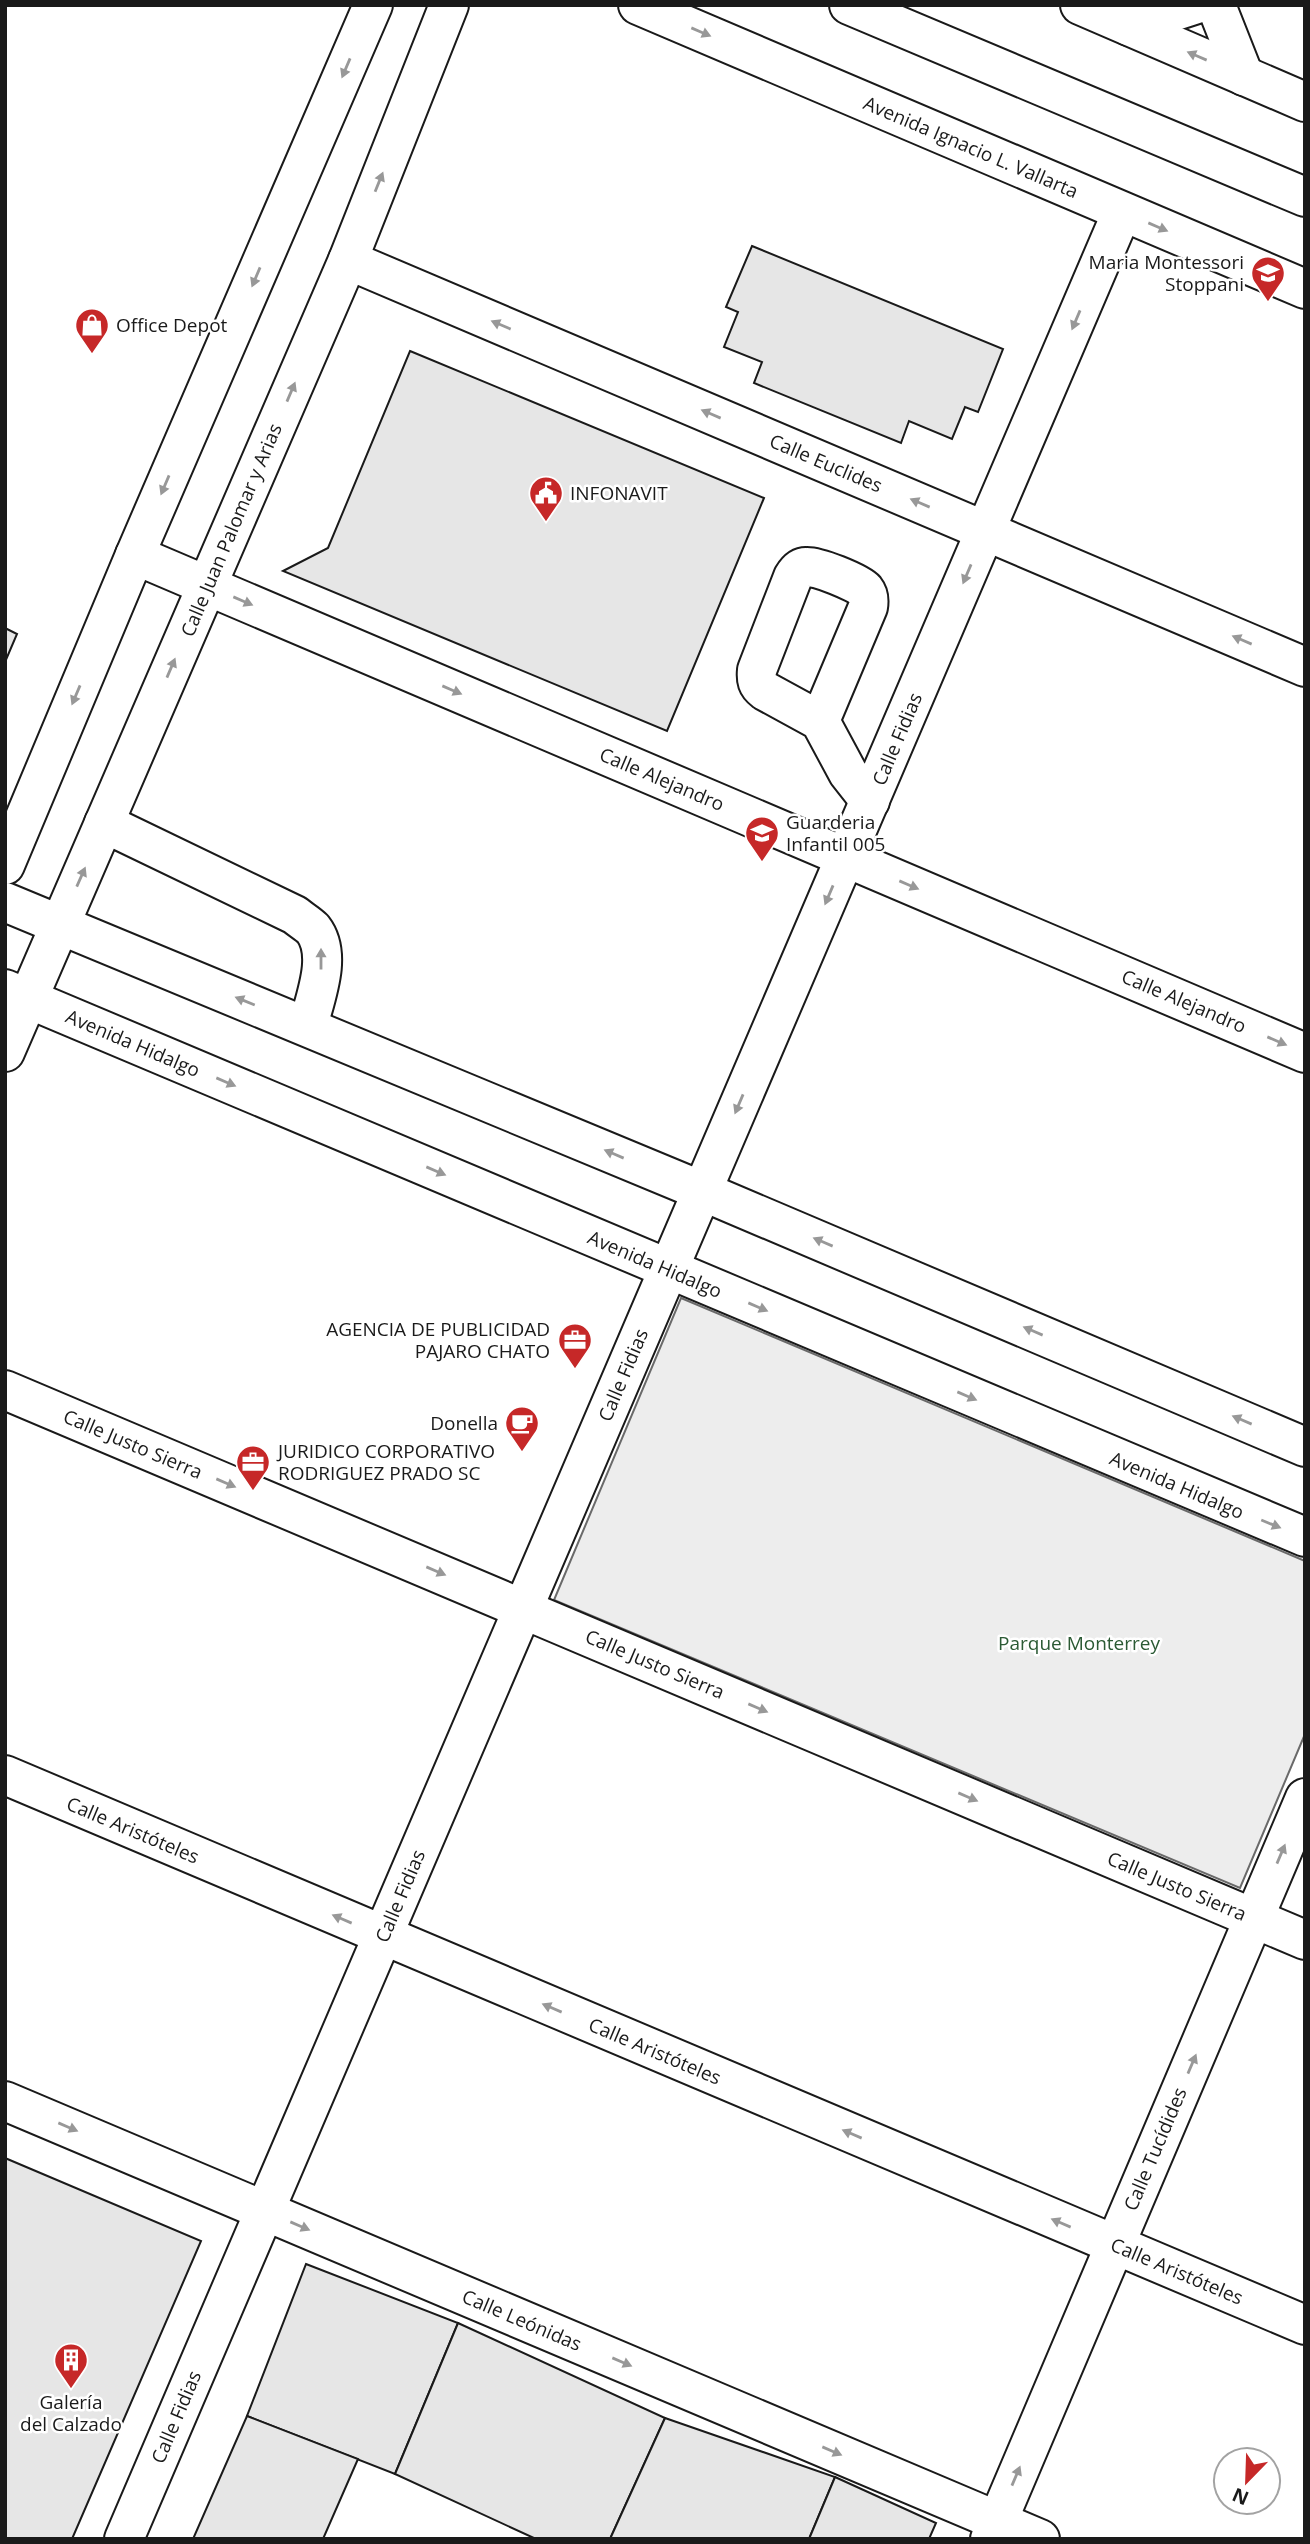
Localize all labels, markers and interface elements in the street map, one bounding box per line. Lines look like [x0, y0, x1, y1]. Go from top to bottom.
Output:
one-way arrow [691, 26, 711, 38]
one-way arrow [1186, 50, 1207, 61]
one-way arrow [340, 58, 352, 78]
street label: Avenida Ignacio L. Vallarta [860, 90, 1082, 204]
one-way arrow [373, 172, 384, 193]
one-way arrow [1148, 222, 1169, 233]
place label: Maria Montessori Stoppani [1089, 249, 1244, 297]
school or university icon: Maria Montessori Stoppani [1249, 254, 1287, 303]
one-way arrow [250, 266, 261, 287]
shop icon: Office Depot [73, 306, 111, 355]
one-way arrow [1070, 309, 1081, 330]
place label: Office Depot [116, 312, 228, 338]
one-way arrow [491, 319, 511, 331]
one-way arrow [285, 382, 297, 402]
one-way arrow [700, 408, 721, 419]
street label: Calle Juan Palomar y Arias [174, 419, 288, 641]
street label: Calle Euclides [766, 428, 886, 498]
public building icon: INFONAVIT [527, 474, 565, 523]
one-way arrow [159, 475, 170, 496]
place label: INFONAVIT [570, 480, 668, 506]
one-way arrow [910, 497, 930, 509]
one-way arrow [961, 563, 972, 584]
one-way arrow [233, 595, 253, 607]
one-way arrow [1232, 634, 1252, 646]
one-way arrow [166, 658, 177, 679]
one-way arrow [442, 684, 462, 696]
one-way arrow [71, 685, 82, 706]
street label: Calle Fidias [866, 689, 928, 789]
street label: Calle Alejandro [596, 741, 728, 817]
place label: Guarderia Infantil 005 [786, 809, 885, 857]
school or university icon: Guarderia Infantil 005 [743, 814, 781, 863]
one-way arrow [75, 867, 87, 887]
one-way arrow [899, 879, 920, 890]
one-way arrow [823, 885, 834, 906]
one-way arrow [315, 948, 327, 970]
street label: Calle Alejandro [1118, 963, 1250, 1039]
one-way arrow [235, 995, 256, 1006]
street label: Avenida Hidalgo [62, 1003, 204, 1083]
one-way arrow [1266, 1036, 1287, 1047]
one-way arrow [216, 1076, 236, 1088]
one-way arrow [734, 1094, 745, 1115]
one-way arrow [603, 1148, 624, 1159]
one-way arrow [425, 1166, 446, 1177]
street label: Avenida Hidalgo [584, 1224, 726, 1304]
one-way arrow [813, 1236, 834, 1247]
one-way arrow [748, 1302, 769, 1313]
place label: AGENCIA DE PUBLICIDAD PAJARO CHATO [326, 1316, 550, 1364]
office icon: AGENCIA DE PUBLICIDAD PAJARO CHATO [556, 1321, 594, 1370]
street label: Calle Fidias [592, 1325, 654, 1425]
one-way arrow [1022, 1325, 1043, 1336]
one-way arrow [957, 1391, 978, 1402]
street label: Calle Justo Sierra [60, 1403, 206, 1485]
cafe icon: Donella [503, 1404, 541, 1453]
place label: Donella [430, 1410, 498, 1436]
one-way arrow [1232, 1414, 1252, 1426]
place label: JURIDICO CORPORATIVO RODRIGUEZ PRADO SC [276, 1438, 495, 1486]
office icon: JURIDICO CORPORATIVO RODRIGUEZ PRADO SC [234, 1443, 272, 1492]
street label: Avenida Hidalgo [1106, 1445, 1248, 1525]
one-way arrow [216, 1478, 237, 1489]
one-way arrow [1261, 1518, 1282, 1529]
one-way arrow [426, 1566, 447, 1577]
street label: Calle Justo Sierra [582, 1623, 728, 1705]
park label: Parque Monterrey [998, 1630, 1160, 1656]
one-way arrow [748, 1703, 769, 1714]
street label: Calle Aristóteles [63, 1790, 203, 1870]
one-way arrow [957, 1792, 978, 1803]
one-way arrow [1276, 1844, 1287, 1865]
street label: Calle Justo Sierra [1104, 1845, 1250, 1927]
street label: Calle Fidias [369, 1846, 431, 1946]
one-way arrow [332, 1913, 352, 1925]
one-way arrow [541, 2002, 562, 2013]
street label: Calle Aristóteles [585, 2011, 725, 2091]
one-way arrow [1186, 2053, 1197, 2074]
street label: Calle Tucídides [1117, 2083, 1193, 2215]
one-way arrow [58, 2122, 79, 2133]
one-way arrow [841, 2128, 862, 2139]
one-way arrow [1051, 2217, 1072, 2228]
one-way arrow [290, 2220, 310, 2232]
street label: Calle Aristóteles [1107, 2231, 1247, 2311]
street label: Calle Leónidas [458, 2283, 586, 2357]
building icon: Galería del Calzado [52, 2341, 90, 2390]
one-way arrow [612, 2357, 633, 2368]
street label: Calle Fidias [145, 2367, 207, 2467]
place label: Galería del Calzado [20, 2389, 122, 2437]
one-way arrow [822, 2445, 842, 2457]
north arrow [1212, 2446, 1282, 2516]
one-way arrow [1011, 2465, 1022, 2486]
text: N [1228, 2482, 1253, 2512]

